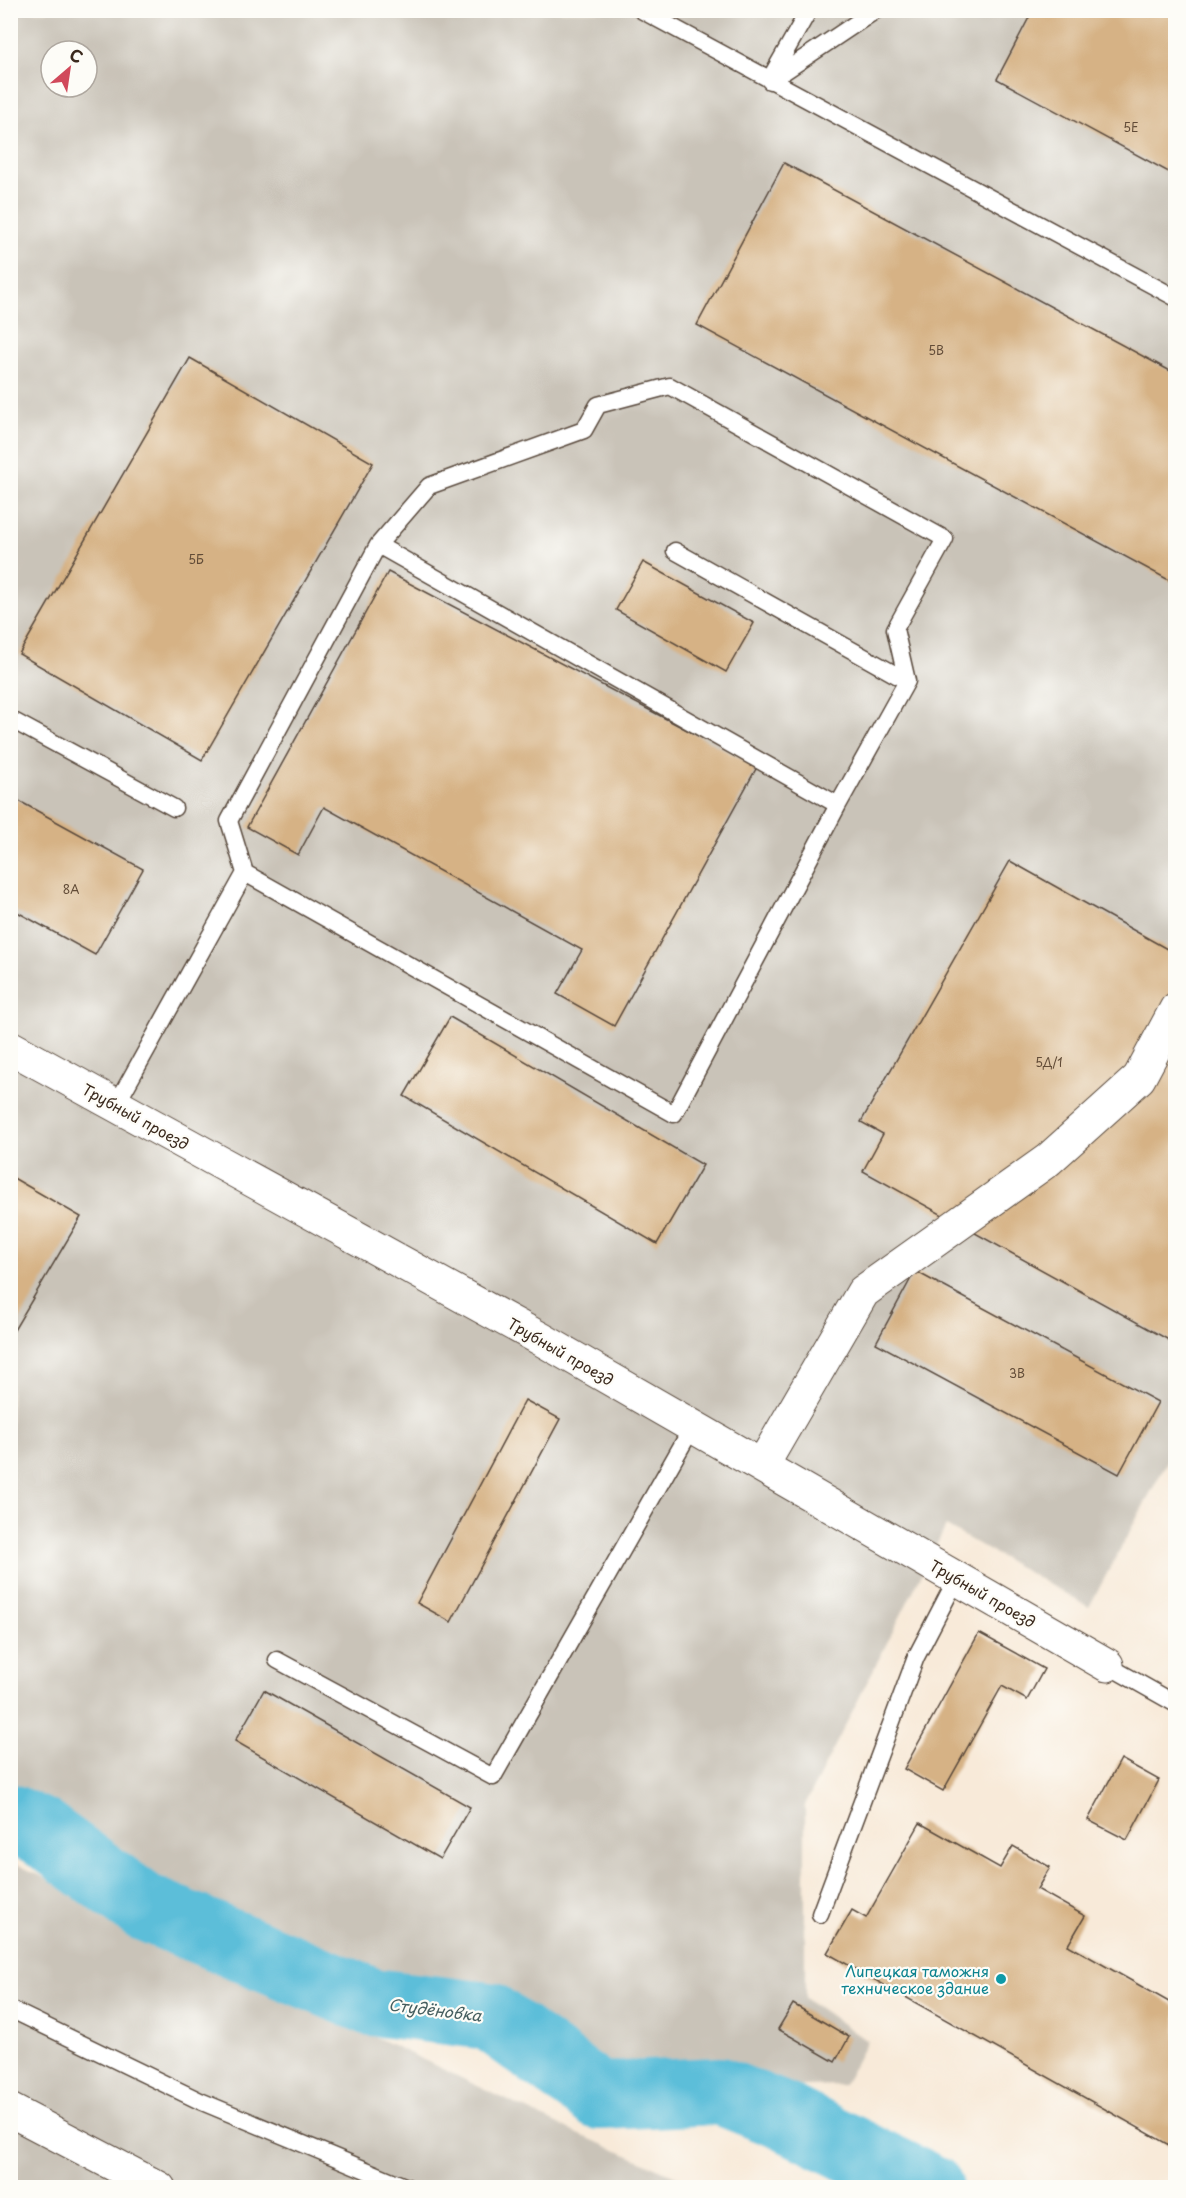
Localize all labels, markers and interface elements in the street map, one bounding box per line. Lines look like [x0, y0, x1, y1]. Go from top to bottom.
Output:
north arrow [39, 39, 99, 99]
text: С [66, 42, 88, 68]
house number: 5Е [1123, 118, 1139, 136]
house number: 5В [928, 341, 944, 359]
house number: 5Б [188, 550, 204, 568]
house number: 8А [63, 880, 79, 898]
house number: 5Д/1 [1035, 1053, 1063, 1071]
street label: Трубный проезд [78, 1077, 194, 1155]
street label: Трубный проезд [504, 1311, 618, 1391]
house number: 3В [1009, 1364, 1025, 1382]
street label: Трубный проезд [926, 1553, 1040, 1633]
place label: Липецкая таможня техническое здание [841, 1959, 989, 1999]
marker: Липецкая таможня техническое здание [994, 1972, 1008, 1986]
water label: Студёновка [387, 1991, 484, 2027]

